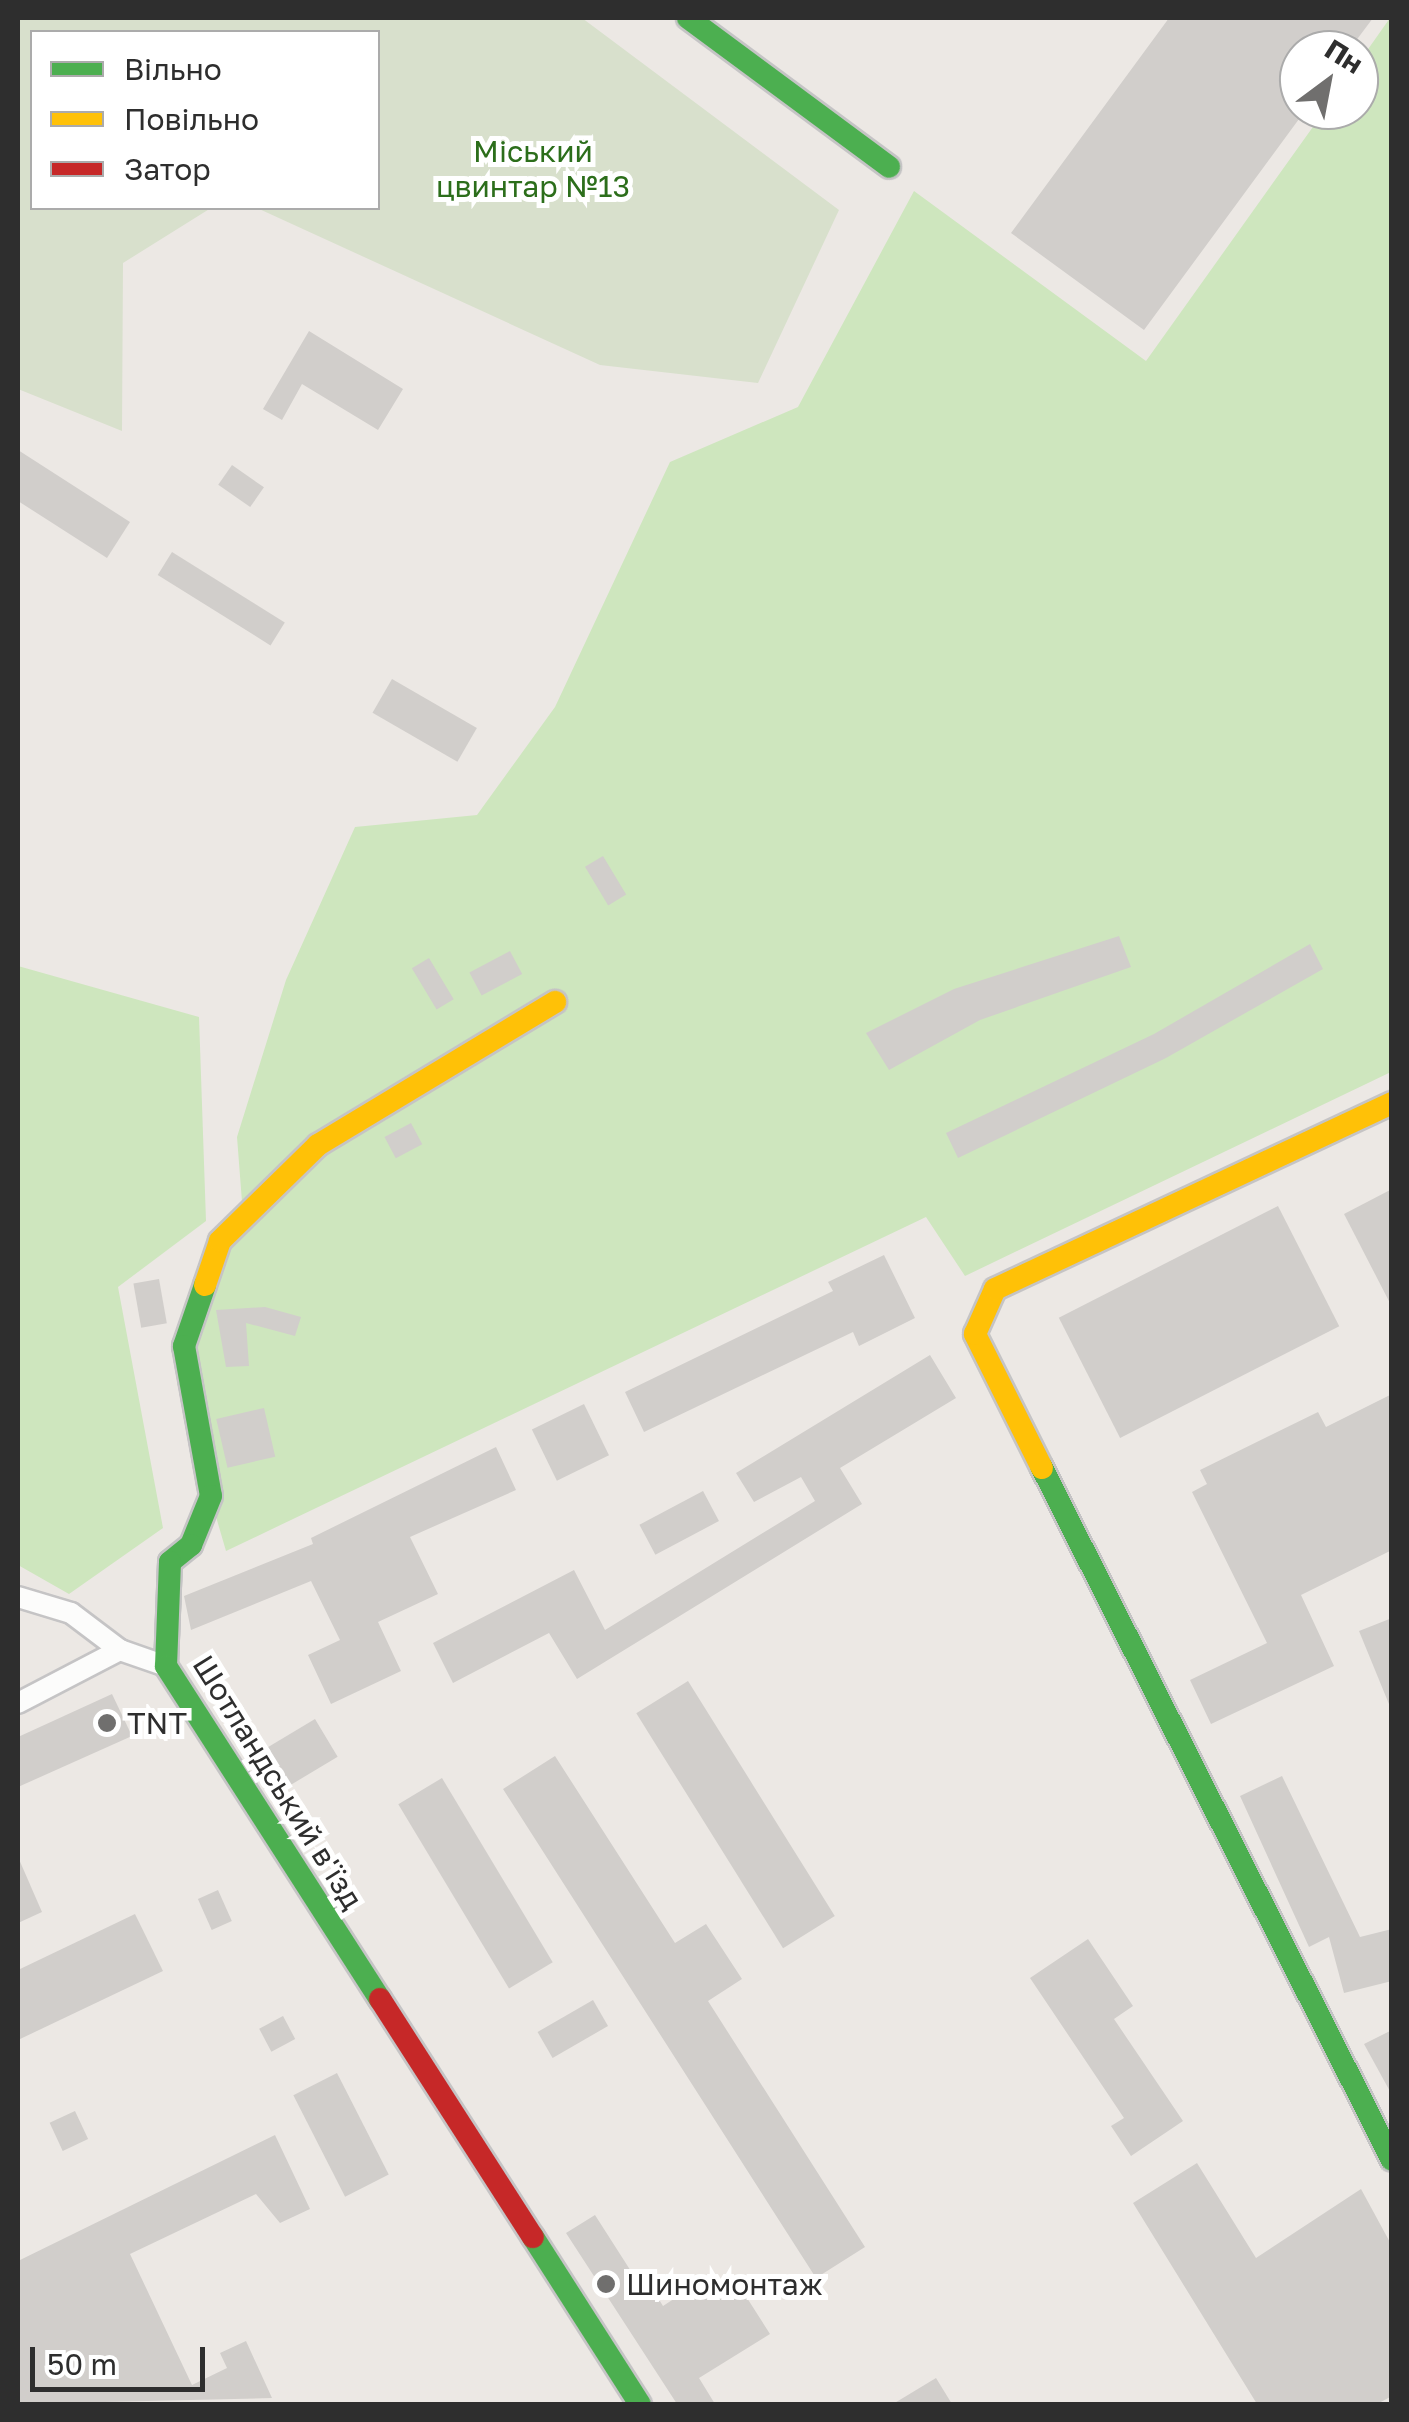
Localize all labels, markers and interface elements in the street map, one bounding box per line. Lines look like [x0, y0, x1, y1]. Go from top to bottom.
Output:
legend [30, 30, 380, 210]
north arrow [1279, 30, 1379, 130]
text: Пн [1319, 32, 1369, 80]
text: Вільно [124, 51, 222, 87]
text: Повільно [124, 101, 259, 137]
park label: Міський цвинтар №13 [436, 133, 630, 204]
text: Затор [124, 151, 211, 187]
street label: Шотландський в'їзд [185, 1649, 371, 1915]
place label: TNT [127, 1705, 187, 1741]
marker: TNT [96, 1712, 118, 1734]
place label: Шиномонтаж [626, 2266, 823, 2302]
marker: Шиномонтаж [595, 2273, 617, 2295]
scale bar [35, 2327, 210, 2389]
text: 50 m [47, 2346, 117, 2382]

